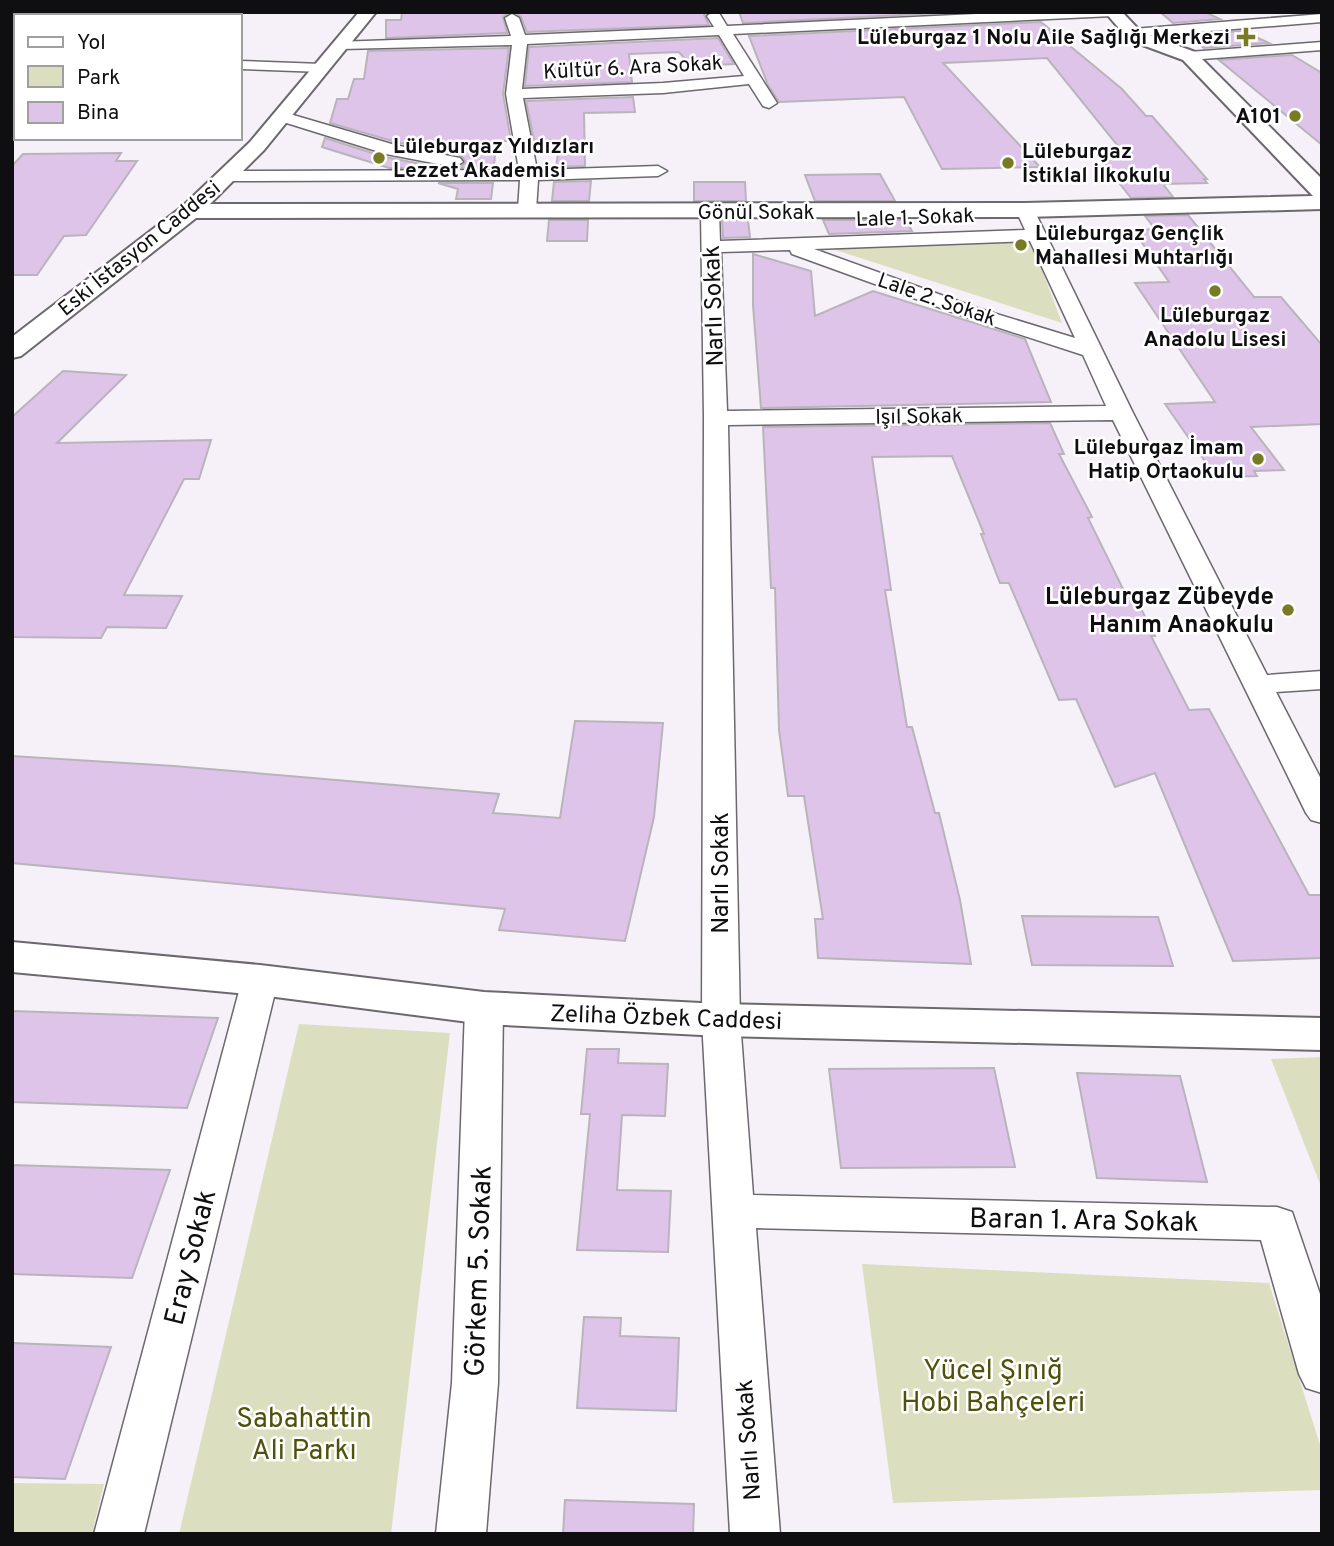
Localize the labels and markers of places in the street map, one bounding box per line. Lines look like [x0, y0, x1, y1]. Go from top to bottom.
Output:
place label: Lüleburgaz 1 Nolu Aile Sağlığı Merkezi [857, 25, 1230, 52]
marker: Lüleburgaz 1 Nolu Aile Sağlığı Merkezi [1236, 27, 1256, 47]
place label: A101 [1236, 104, 1281, 131]
marker: A101 [1287, 108, 1303, 124]
place label: Lüleburgaz Yıldızları Lezzet Akademisi [393, 134, 594, 185]
place label: Lüleburgaz İstiklal İlkokulu [1022, 139, 1171, 190]
marker: Lüleburgaz Yıldızları Lezzet Akademisi [371, 150, 387, 166]
marker: Lüleburgaz İstiklal İlkokulu [1000, 155, 1016, 171]
place label: Lüleburgaz Gençlik Mahallesi Muhtarlığı [1035, 221, 1233, 272]
marker: Lüleburgaz Gençlik Mahallesi Muhtarlığı [1013, 237, 1029, 253]
marker: Lüleburgaz Anadolu Lisesi [1207, 283, 1223, 299]
place label: Lüleburgaz Anadolu Lisesi [1144, 303, 1286, 354]
place label: Lüleburgaz İmam Hatip Ortaokulu [1074, 434, 1244, 486]
marker: Lüleburgaz İmam Hatip Ortaokulu [1250, 451, 1266, 467]
place label: Lüleburgaz Zübeyde Hanım Anaokulu [1045, 583, 1274, 641]
marker: Lüleburgaz Zübeyde Hanım Anaokulu [1280, 602, 1296, 618]

